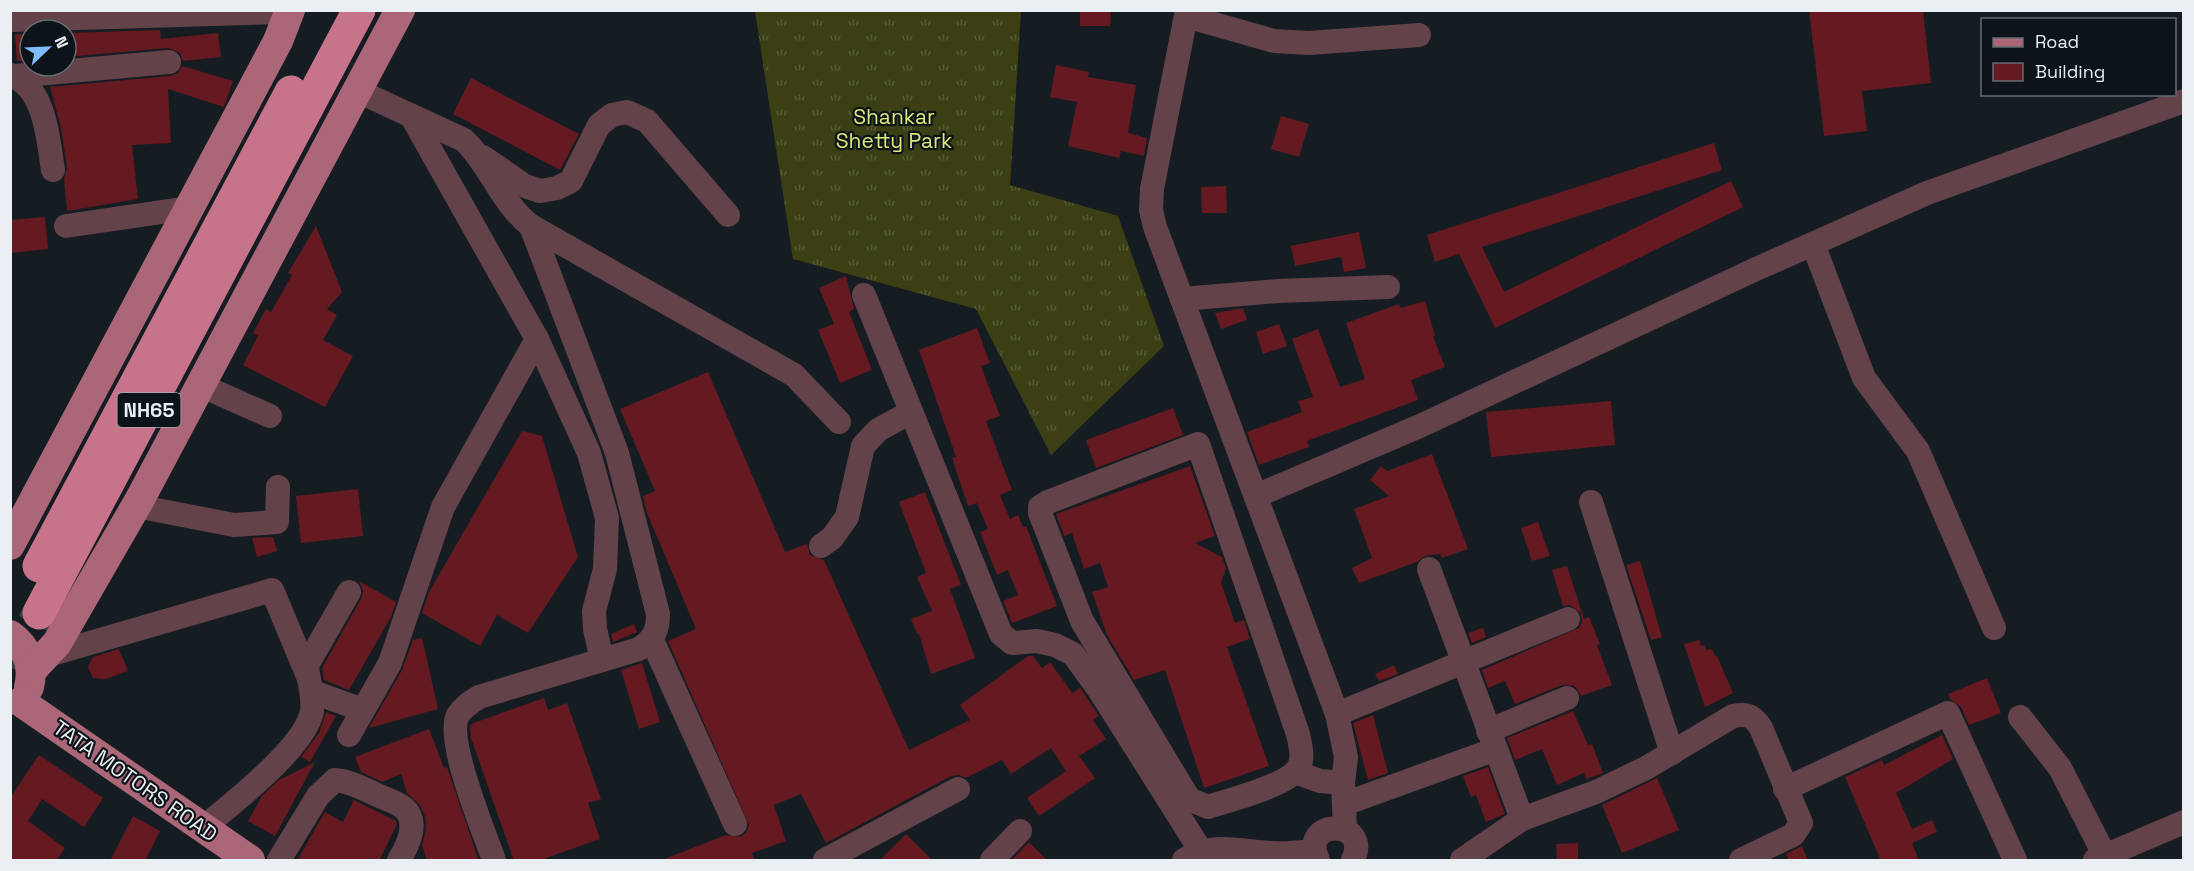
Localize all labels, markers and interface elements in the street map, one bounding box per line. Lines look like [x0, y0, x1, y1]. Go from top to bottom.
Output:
north arrow [18, 18, 78, 78]
legend [1981, 18, 2176, 96]
text: Road [2035, 30, 2079, 53]
text: N [50, 33, 73, 51]
text: Building [2035, 60, 2105, 83]
park label: Shankar Shetty Park [836, 103, 952, 154]
road number: NH65 [118, 393, 180, 427]
street label: TATA MOTORS ROAD [48, 714, 223, 847]

